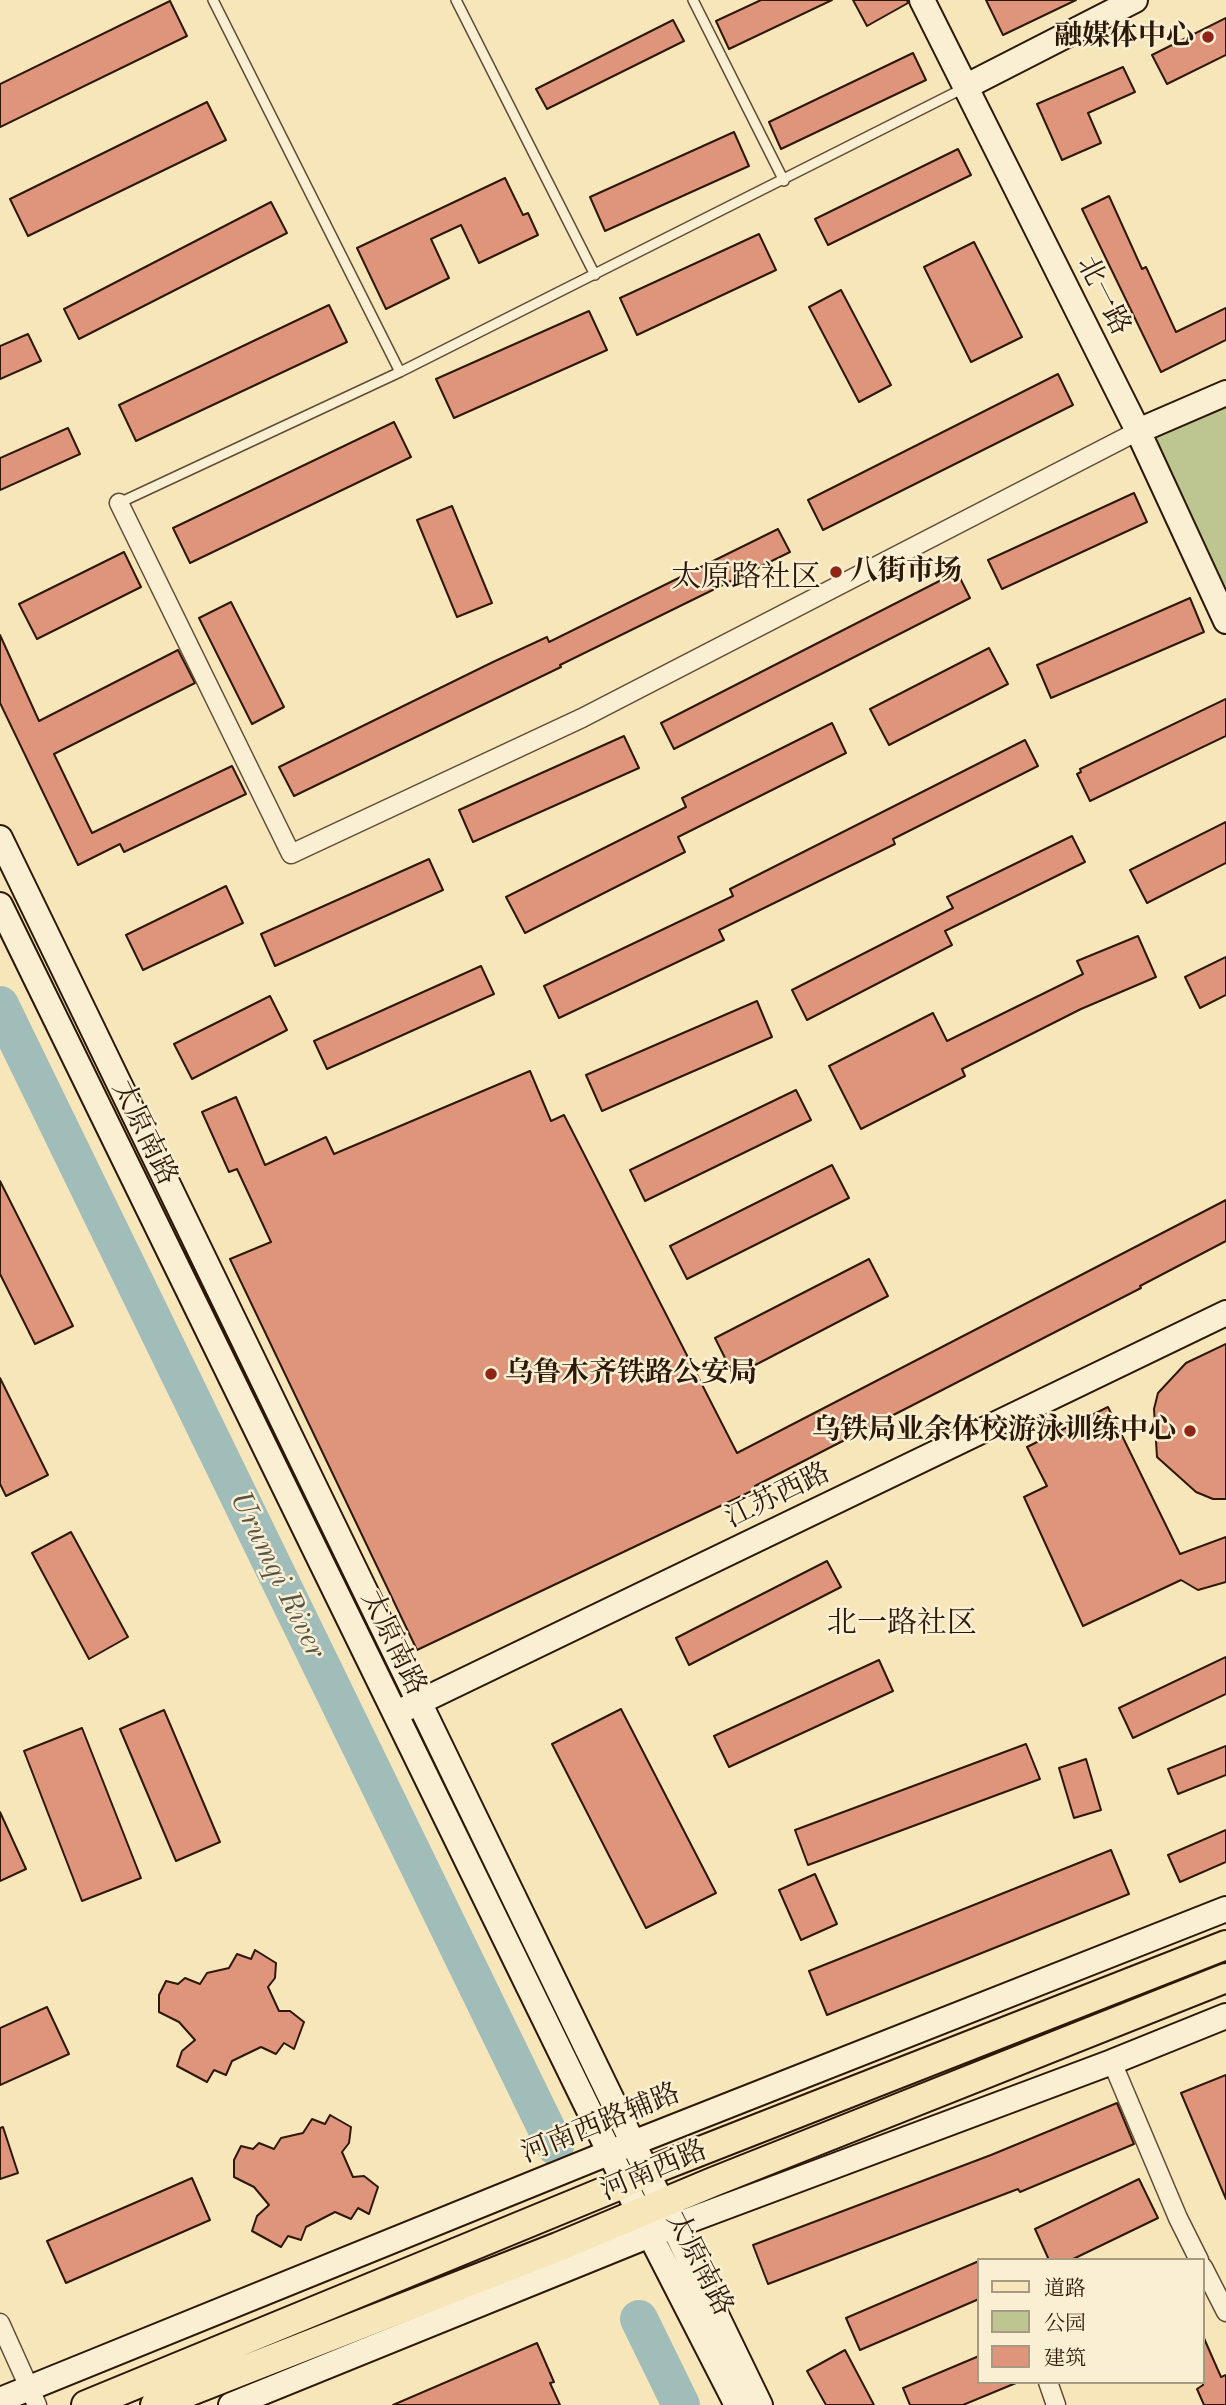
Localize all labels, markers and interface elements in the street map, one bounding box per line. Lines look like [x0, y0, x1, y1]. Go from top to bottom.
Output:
place label: 融媒体中心 [1054, 20, 1194, 54]
marker: 融媒体中心 [1200, 29, 1216, 45]
street label: 北一路 [1069, 251, 1137, 341]
place label: 八街市场 [850, 555, 962, 589]
district label: 太原路社区 [671, 560, 821, 596]
marker: 八街市场 [828, 564, 844, 580]
street label: 太原南路 [104, 1075, 184, 1191]
place label: 乌鲁木齐铁路公安局 [505, 1357, 757, 1391]
marker: 乌鲁木齐铁路公安局 [483, 1366, 499, 1382]
place label: 乌铁局业余体校游泳训练中心 [812, 1414, 1176, 1448]
marker: 乌铁局业余体校游泳训练中心 [1182, 1423, 1198, 1439]
street label: 江苏西路 [720, 1456, 836, 1536]
water label: Urumqi River [221, 1486, 333, 1664]
street label: 太原南路 [353, 1585, 433, 1701]
district label: 北一路社区 [827, 1606, 977, 1642]
street label: 河南西路辅路 [517, 2077, 685, 2171]
street label: 河南西路 [596, 2134, 712, 2208]
street label: 太原南路 [659, 2206, 739, 2322]
legend [978, 2258, 1205, 2384]
text: 道路 [1044, 2279, 1086, 2300]
text: 公园 [1044, 2314, 1086, 2335]
text: 建筑 [1044, 2349, 1086, 2370]

